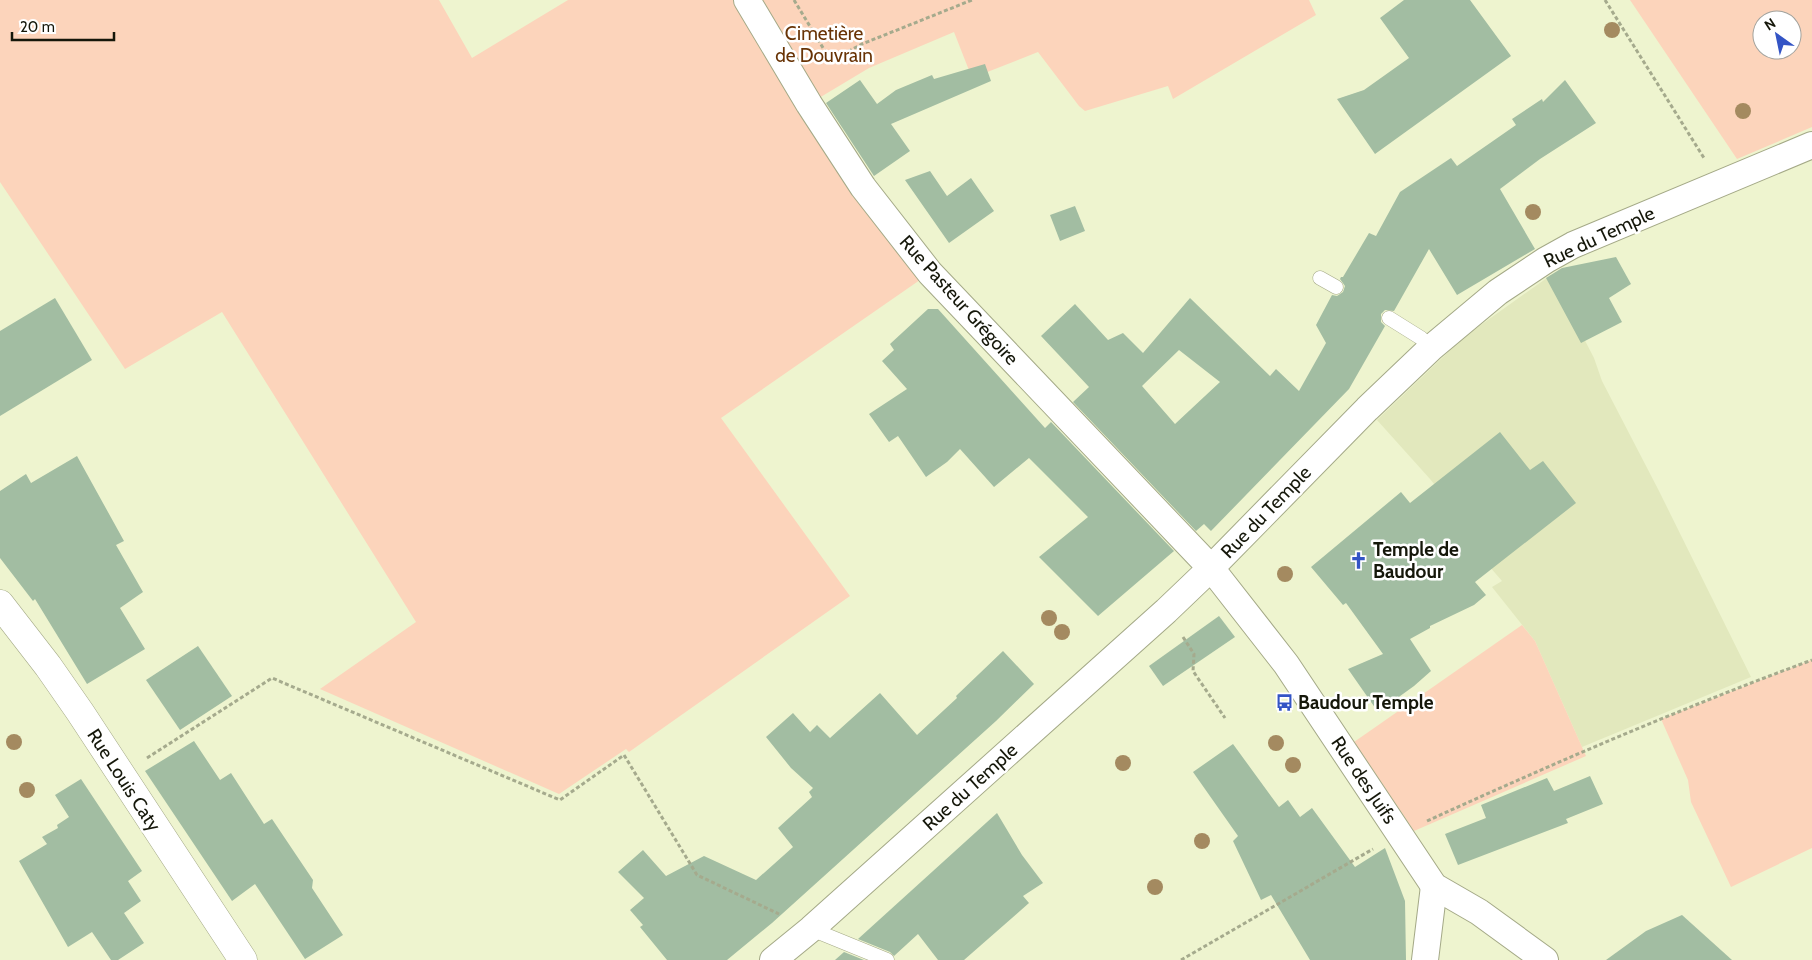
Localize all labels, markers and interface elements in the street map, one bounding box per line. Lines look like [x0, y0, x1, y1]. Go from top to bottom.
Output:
scale bar [12, 10, 115, 42]
north arrow [1752, 10, 1802, 60]
text: N [1761, 14, 1779, 34]
text: 20 m [20, 18, 55, 36]
park label: Cimetière de Douvrain [775, 22, 873, 67]
street label: Rue du Temple [1540, 201, 1658, 273]
street label: Rue Pasteur Grégoire [895, 230, 1023, 370]
street label: Rue du Temple [1216, 461, 1316, 563]
place label: Temple de Baudour [1373, 538, 1459, 583]
church icon: Temple de Baudour [1349, 550, 1369, 570]
place label: Baudour Temple [1298, 691, 1434, 714]
bus stop icon: Baudour Temple [1274, 692, 1294, 712]
street label: Rue Louis Caty [82, 724, 166, 836]
street label: Rue des Juifs [1326, 732, 1402, 828]
street label: Rue du Temple [918, 738, 1022, 836]

